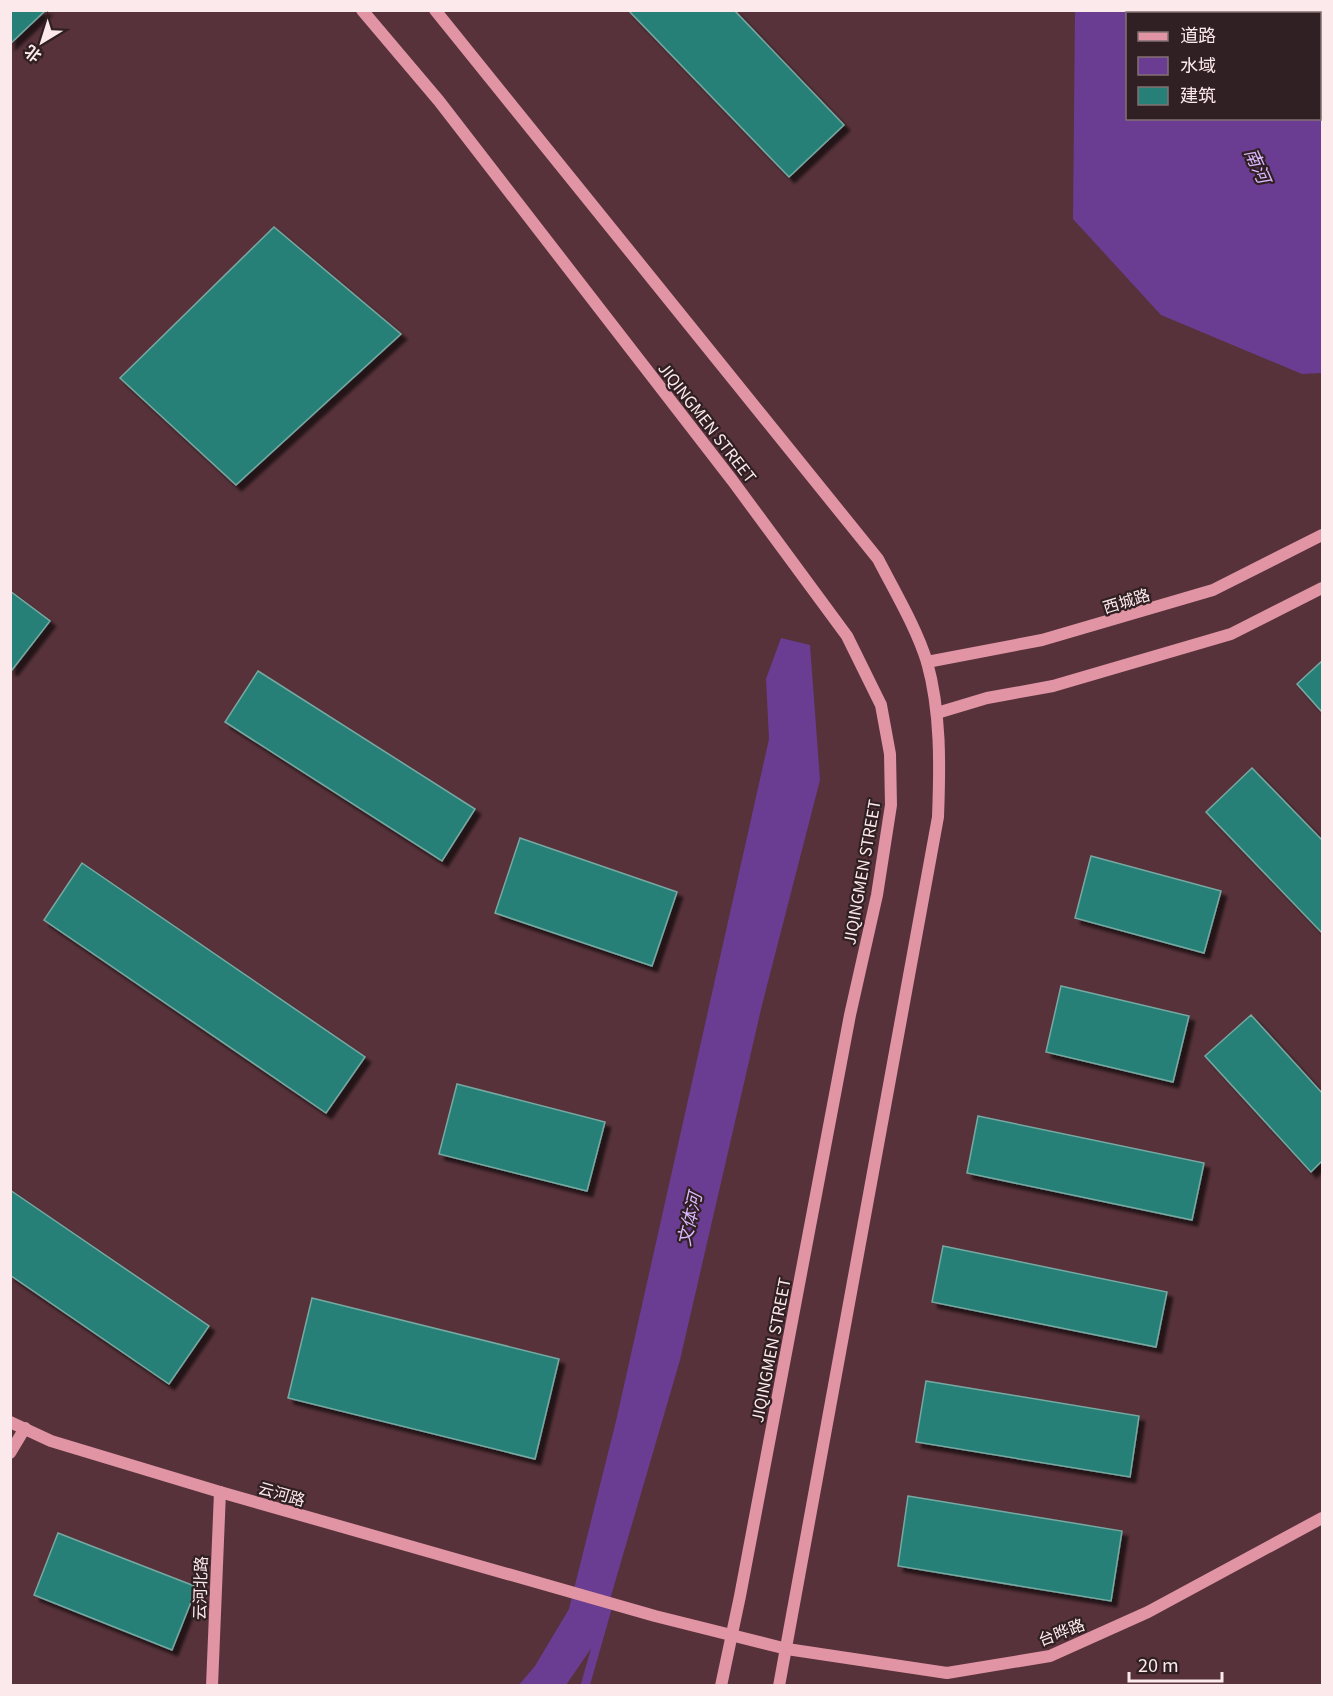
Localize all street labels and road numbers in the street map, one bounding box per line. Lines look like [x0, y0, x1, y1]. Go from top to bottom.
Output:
street label: JIQINGMEN STREET [653, 357, 763, 488]
street label: 西城路 [1100, 582, 1152, 618]
street label: JIQINGMEN STREET [836, 797, 886, 947]
street label: JIQINGMEN STREET [744, 1275, 796, 1425]
street label: 云河路 [256, 1475, 308, 1511]
street label: 云河北路 [186, 1556, 212, 1620]
street label: 台晔路 [1034, 1611, 1088, 1651]

